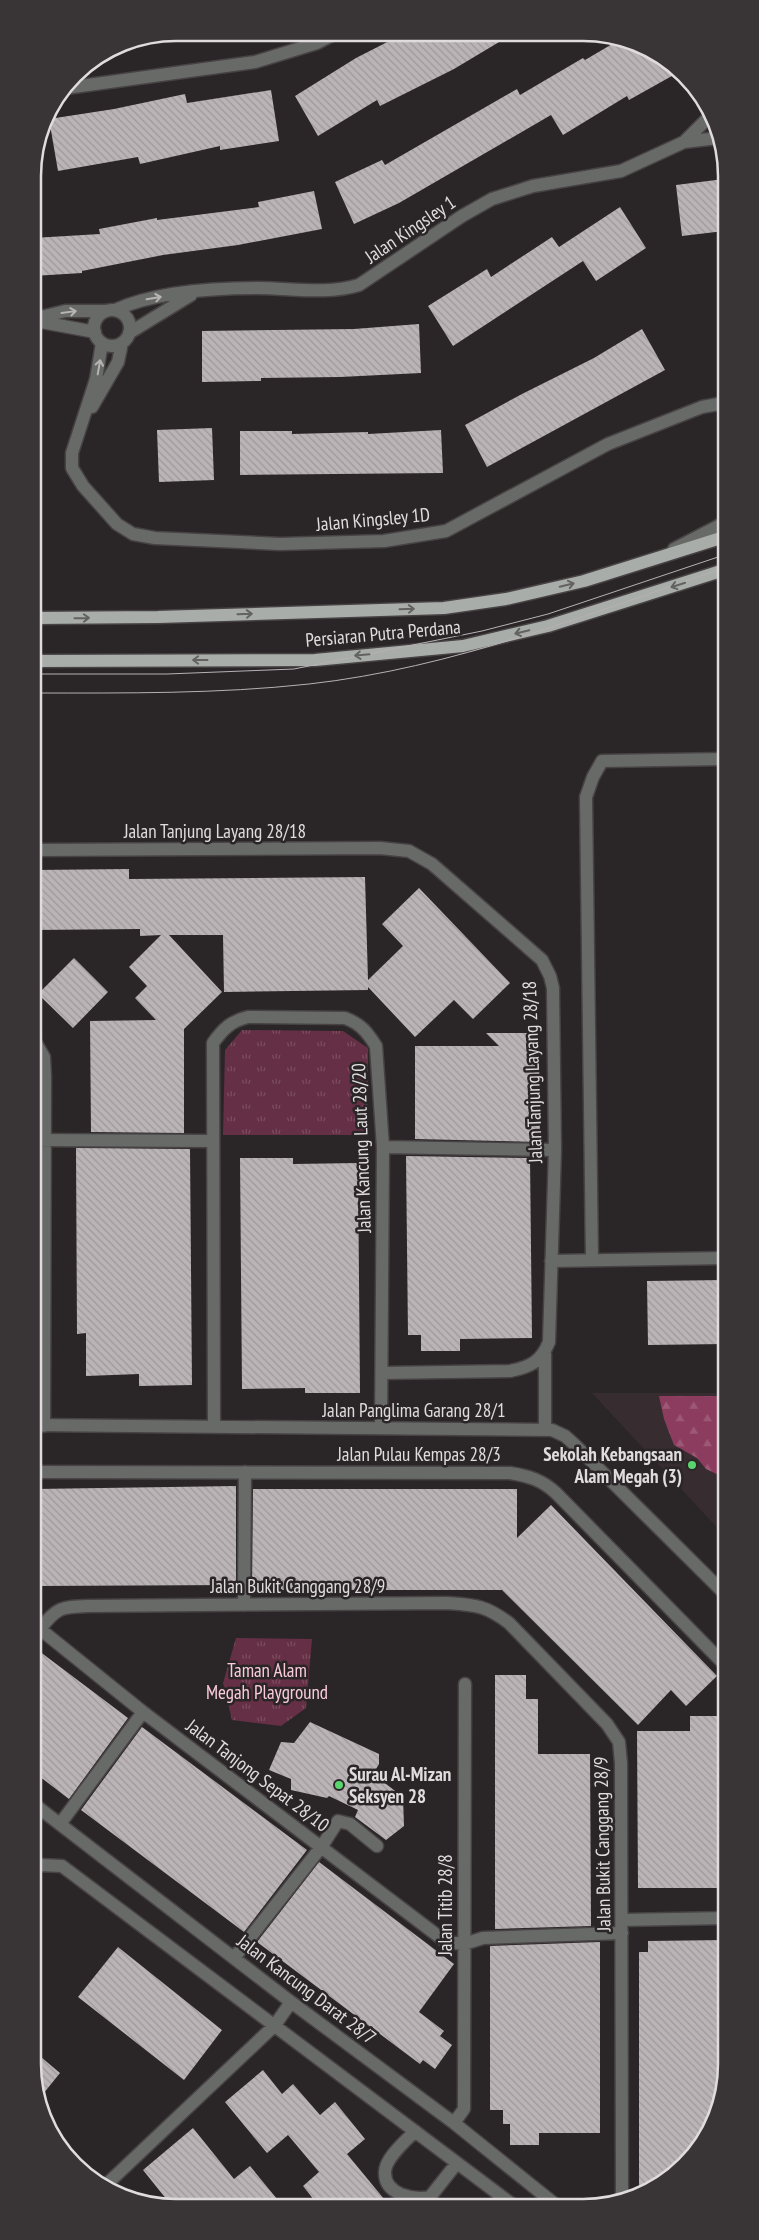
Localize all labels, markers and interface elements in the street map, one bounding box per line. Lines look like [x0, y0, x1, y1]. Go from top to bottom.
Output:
street label: Jalan Kingsley 1 [359, 190, 460, 269]
one-way arrow [146, 293, 162, 303]
one-way arrow [60, 306, 76, 316]
one-way arrow [94, 359, 104, 375]
street label: Jalan Kingsley 1D [314, 502, 431, 536]
one-way arrow [559, 580, 575, 589]
one-way arrow [670, 580, 686, 590]
one-way arrow [399, 605, 415, 614]
one-way arrow [236, 610, 252, 619]
one-way arrow [74, 613, 90, 623]
street label: Persiaran Putra Perdana [304, 614, 462, 652]
one-way arrow [515, 628, 531, 637]
one-way arrow [354, 650, 370, 660]
one-way arrow [192, 655, 208, 665]
street label: Jalan Tanjung Layang 28/18 [123, 819, 306, 843]
street label: Jalan Tanjung Layang 28/18 [517, 981, 547, 1164]
street label: Jalan Kancung Laut 28/20 [346, 1063, 376, 1234]
street label: Jalan Panglima Garang 28/1 [322, 1398, 505, 1422]
street label: Jalan Pulau Kempas 28/3 [336, 1442, 501, 1466]
place label: Sekolah Kebangsaan Alam Megah (3) [543, 1442, 682, 1488]
marker: Sekolah Kebangsaan Alam Megah (3) [686, 1459, 698, 1471]
street label: Jalan Bukit Canggang 28/9 [210, 1574, 385, 1598]
park label: Taman Alam Megah Playground [206, 1658, 328, 1704]
street label: Jalan Tanjong Sepat 28/10 [181, 1713, 334, 1837]
street label: Jalan Bukit Canggang 28/9 [588, 1756, 616, 1933]
place label: Surau Al-Mizan Seksyen 28 [349, 1762, 451, 1808]
marker: Surau Al-Mizan Seksyen 28 [333, 1779, 345, 1791]
street label: Jalan Titib 28/8 [433, 1854, 457, 1957]
street label: Jalan Kancung Darat 28/7 [232, 1928, 381, 2049]

